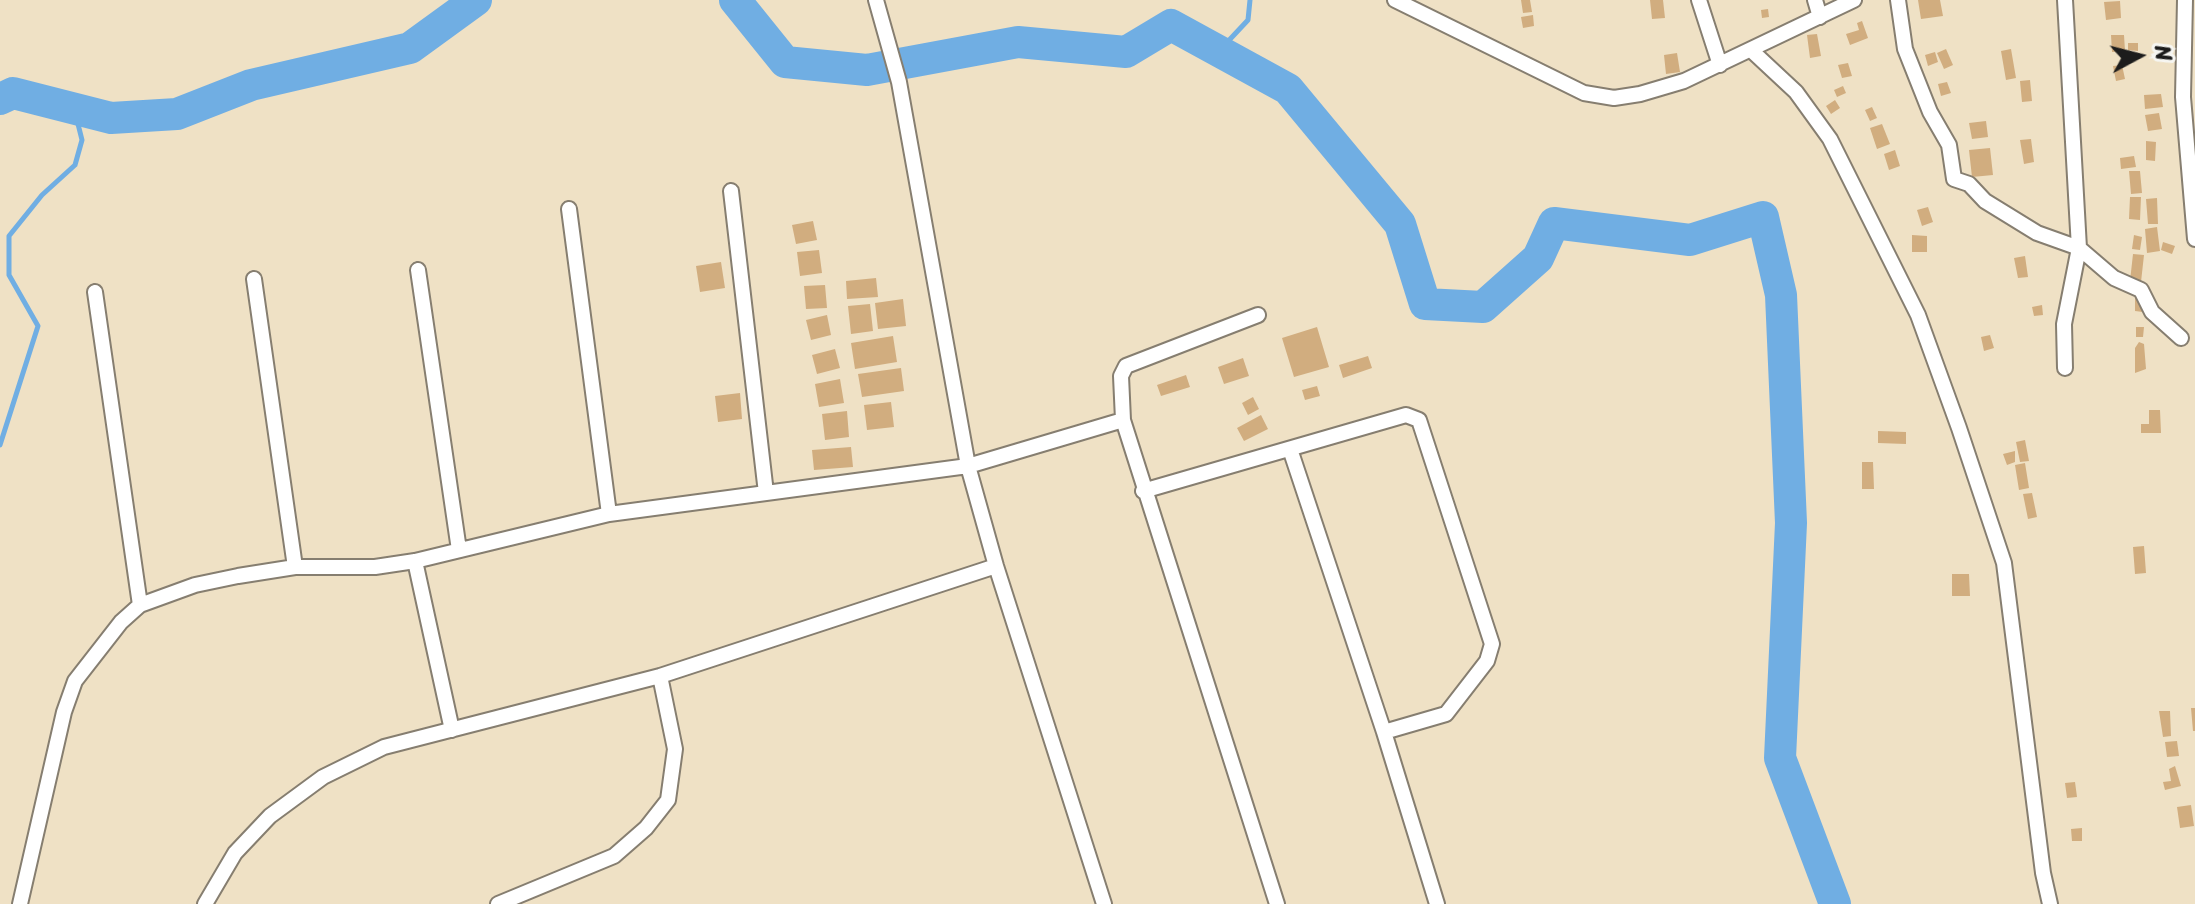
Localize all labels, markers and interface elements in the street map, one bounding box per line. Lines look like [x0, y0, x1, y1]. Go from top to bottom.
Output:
north arrow [2099, 16, 2179, 96]
text: N [2143, 43, 2184, 63]

